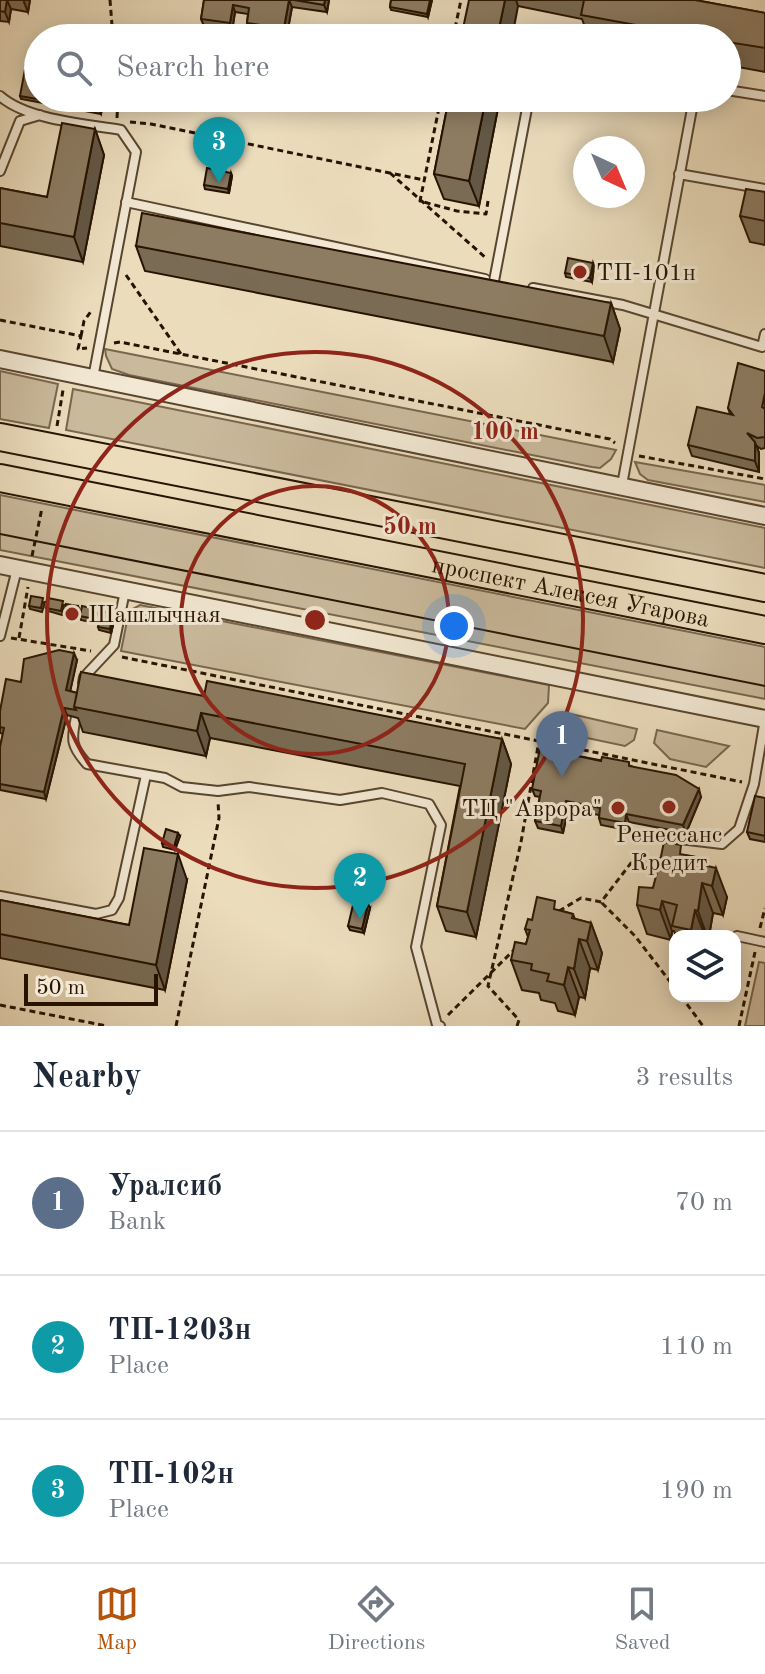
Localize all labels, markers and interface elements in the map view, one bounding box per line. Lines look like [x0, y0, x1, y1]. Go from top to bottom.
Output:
search box [24, 24, 741, 112]
icon: search [52, 46, 96, 90]
text: Search here [116, 53, 270, 83]
pin: 3 [193, 117, 245, 183]
north arrow [573, 136, 645, 208]
place label: ТП-101н [596, 262, 696, 286]
marker: ТП-101н [571, 263, 589, 281]
text: 100 m [471, 421, 539, 445]
text: 50 m [383, 515, 437, 540]
street label: проспект Алексея Угарова [430, 554, 711, 633]
place label: Шашлычная [88, 604, 221, 628]
marker: Шашлычная [63, 605, 81, 623]
centre of rings [301, 606, 329, 634]
your location [434, 606, 474, 646]
pin: 1 [536, 711, 588, 777]
place label: ТЦ "Аврора" [462, 798, 602, 822]
marker: Ренессанс Кредит [660, 798, 678, 816]
marker: ТЦ "Аврора" [609, 799, 627, 817]
place label: Ренессанс Кредит [616, 824, 722, 876]
pin: 2 [334, 853, 386, 919]
map controls [669, 930, 741, 1002]
button: layers [669, 930, 741, 1002]
scale bar [24, 970, 158, 1006]
text: 50 m [36, 977, 85, 999]
text: Nearby [32, 1061, 142, 1095]
text: 3 results [635, 1065, 733, 1091]
text: Уралсиб [108, 1172, 222, 1202]
text: 1 [50, 1190, 66, 1216]
text: 70 m [675, 1190, 733, 1216]
text: Bank [108, 1209, 166, 1235]
text: ТП-1203н [108, 1316, 252, 1346]
text: 2 [50, 1334, 66, 1360]
text: 110 m [660, 1334, 733, 1360]
text: Place [108, 1353, 169, 1379]
text: ТП-102н [108, 1460, 234, 1490]
text: 3 [50, 1478, 66, 1504]
text: 190 m [660, 1478, 733, 1504]
text: Place [108, 1497, 169, 1523]
tab: Map [95, 1582, 139, 1657]
tab: Directions [328, 1582, 425, 1657]
tab: Saved [614, 1582, 670, 1657]

